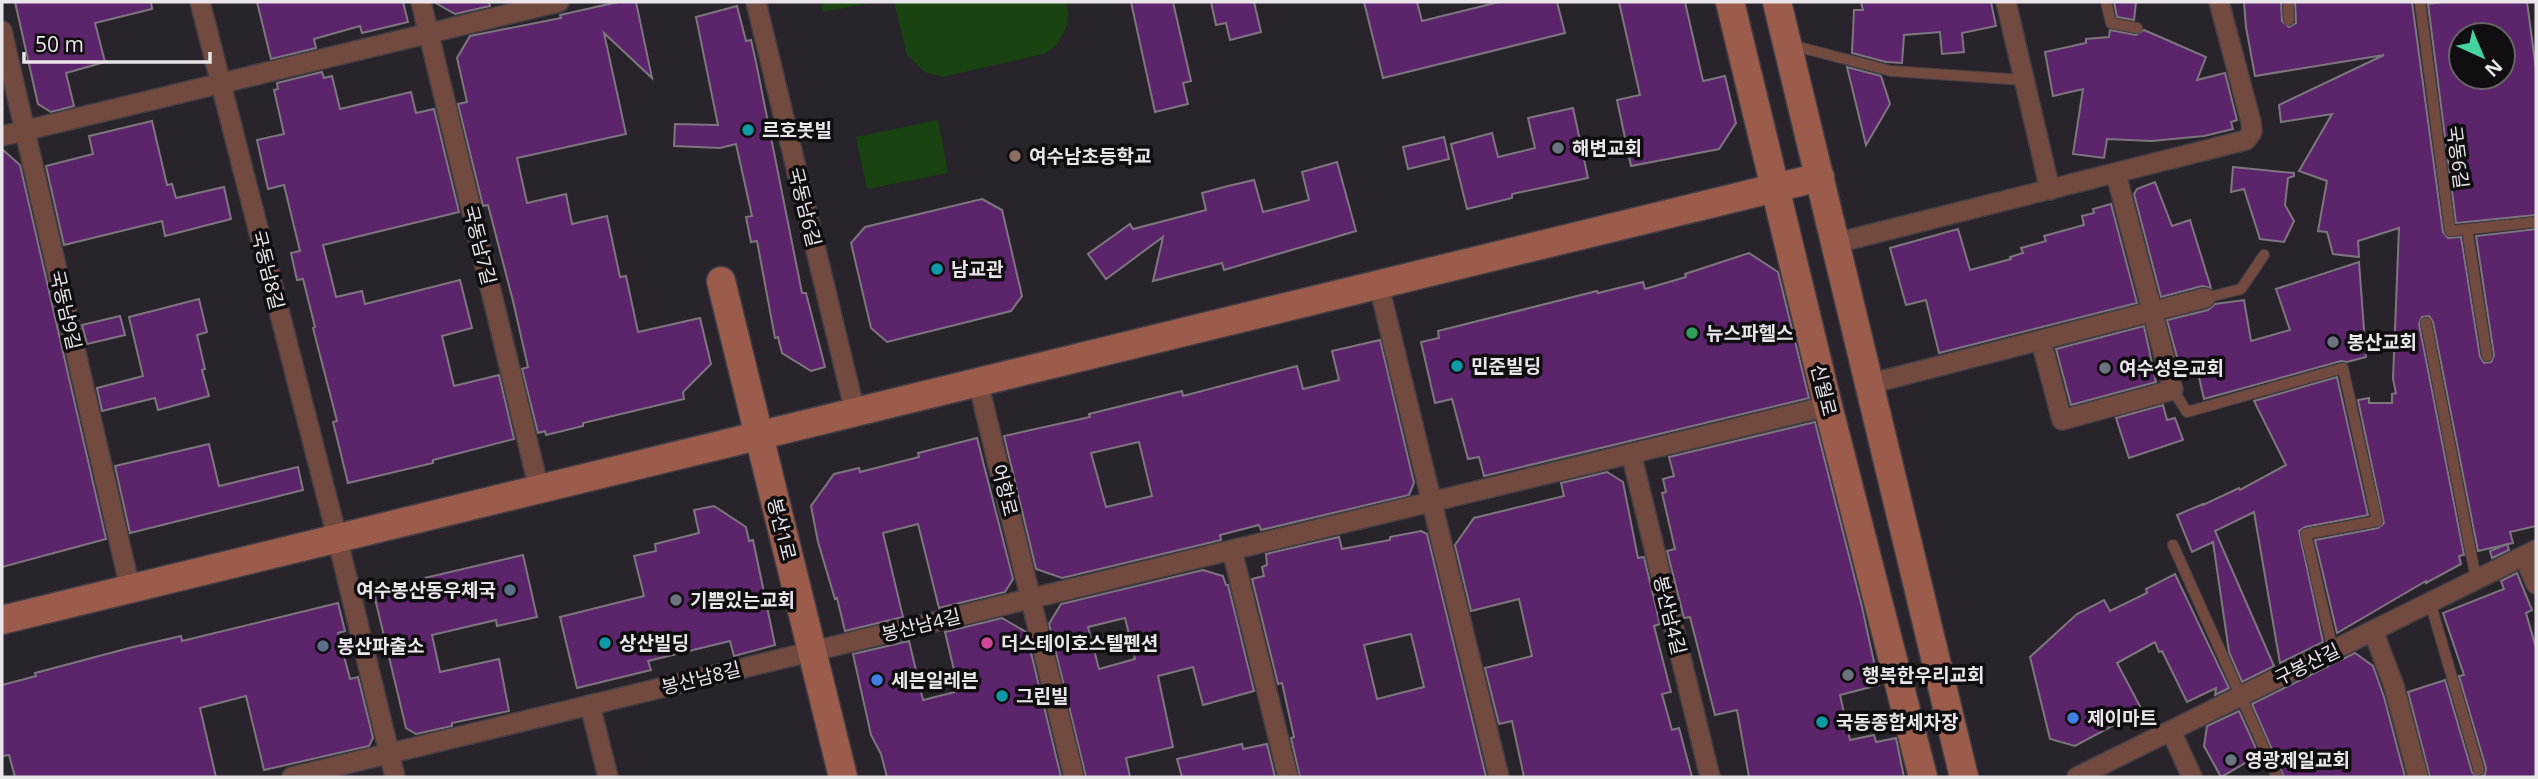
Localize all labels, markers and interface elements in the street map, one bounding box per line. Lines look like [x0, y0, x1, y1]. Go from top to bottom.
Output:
scale bar [24, 21, 210, 65]
north arrow [2447, 21, 2517, 91]
text: 50 m [35, 30, 84, 58]
text: N [2479, 54, 2508, 83]
place label: 르호봇빌 [762, 117, 832, 143]
marker: 르호봇빌 [740, 122, 756, 138]
street label: 국동6길 [2441, 124, 2475, 190]
place label: 해변교회 [1572, 135, 1642, 161]
marker: 해변교회 [1550, 140, 1566, 156]
place label: 여수남초등학교 [1029, 143, 1151, 169]
marker: 여수남초등학교 [1007, 148, 1023, 164]
street label: 국동남6길 [783, 165, 827, 249]
street label: 국동남7길 [458, 203, 502, 287]
street label: 국동남8길 [246, 228, 290, 312]
place label: 남교관 [951, 256, 1004, 282]
marker: 남교관 [929, 261, 945, 277]
street label: 국동남9길 [44, 268, 88, 352]
place label: 뉴스파헬스 [1706, 320, 1793, 346]
marker: 뉴스파헬스 [1684, 325, 1700, 341]
place label: 봉산교회 [2347, 329, 2417, 355]
marker: 봉산교회 [2325, 334, 2341, 350]
place label: 민준빌딩 [1471, 353, 1541, 379]
place label: 여수성은교회 [2119, 355, 2224, 381]
marker: 민준빌딩 [1449, 358, 1465, 374]
marker: 여수성은교회 [2097, 360, 2113, 376]
street label: 신월로 [1805, 361, 1843, 419]
street label: 어항로 [986, 461, 1024, 519]
street label: 봉산1로 [762, 495, 802, 563]
street label: 봉산남4길 [1648, 573, 1692, 657]
place label: 여수봉산동우체국 [356, 577, 496, 603]
marker: 여수봉산동우체국 [502, 582, 518, 598]
place label: 기쁨있는교회 [690, 587, 795, 613]
marker: 기쁨있는교회 [668, 592, 684, 608]
street label: 봉산남4길 [879, 603, 963, 647]
place label: 상산빌딩 [619, 630, 689, 656]
place label: 더스테이호스텔펜션 [1001, 630, 1158, 656]
place label: 봉산파출소 [337, 633, 424, 659]
marker: 상산빌딩 [597, 635, 613, 651]
marker: 더스테이호스텔펜션 [979, 635, 995, 651]
street label: 구봉산길 [2270, 637, 2344, 691]
marker: 봉산파출소 [315, 638, 331, 654]
street label: 봉산남8길 [659, 656, 743, 700]
place label: 행복한우리교회 [1862, 662, 1984, 688]
place label: 세븐일레븐 [891, 667, 978, 693]
marker: 행복한우리교회 [1840, 667, 1856, 683]
marker: 세븐일레븐 [869, 672, 885, 688]
place label: 그린빌 [1016, 683, 1068, 709]
marker: 그린빌 [994, 688, 1010, 704]
place label: 제이마트 [2087, 705, 2157, 731]
place label: 국동종합세차장 [1836, 709, 1958, 735]
marker: 제이마트 [2065, 710, 2081, 726]
marker: 국동종합세차장 [1814, 714, 1830, 730]
place label: 영광제일교회 [2245, 747, 2350, 773]
marker: 영광제일교회 [2223, 752, 2239, 768]

